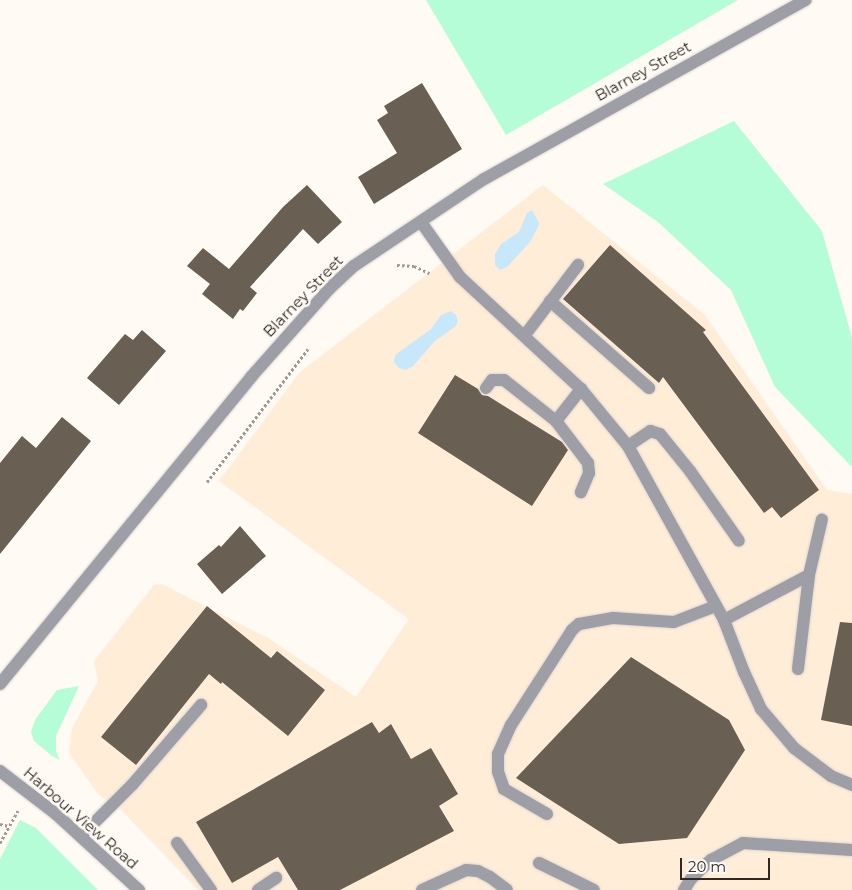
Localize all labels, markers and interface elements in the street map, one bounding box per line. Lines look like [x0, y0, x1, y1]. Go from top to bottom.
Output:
street label: Blarney Street [592, 37, 694, 105]
street label: Blarney Street [259, 251, 347, 341]
street label: Harbour View Road [20, 763, 142, 873]
scale bar [682, 848, 772, 880]
text: 20 m [688, 857, 726, 876]

